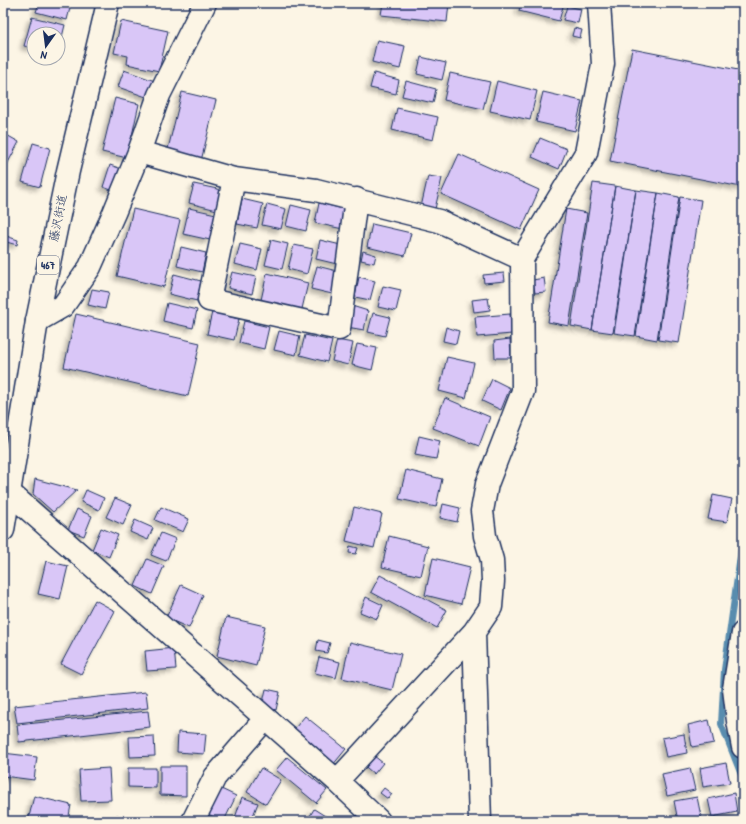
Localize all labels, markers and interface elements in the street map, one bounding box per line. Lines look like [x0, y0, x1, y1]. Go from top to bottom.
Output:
north arrow [26, 26, 66, 66]
text: N [39, 48, 48, 63]
street label: 藤沢街道 [45, 193, 70, 243]
road number: 467 [37, 256, 59, 274]

